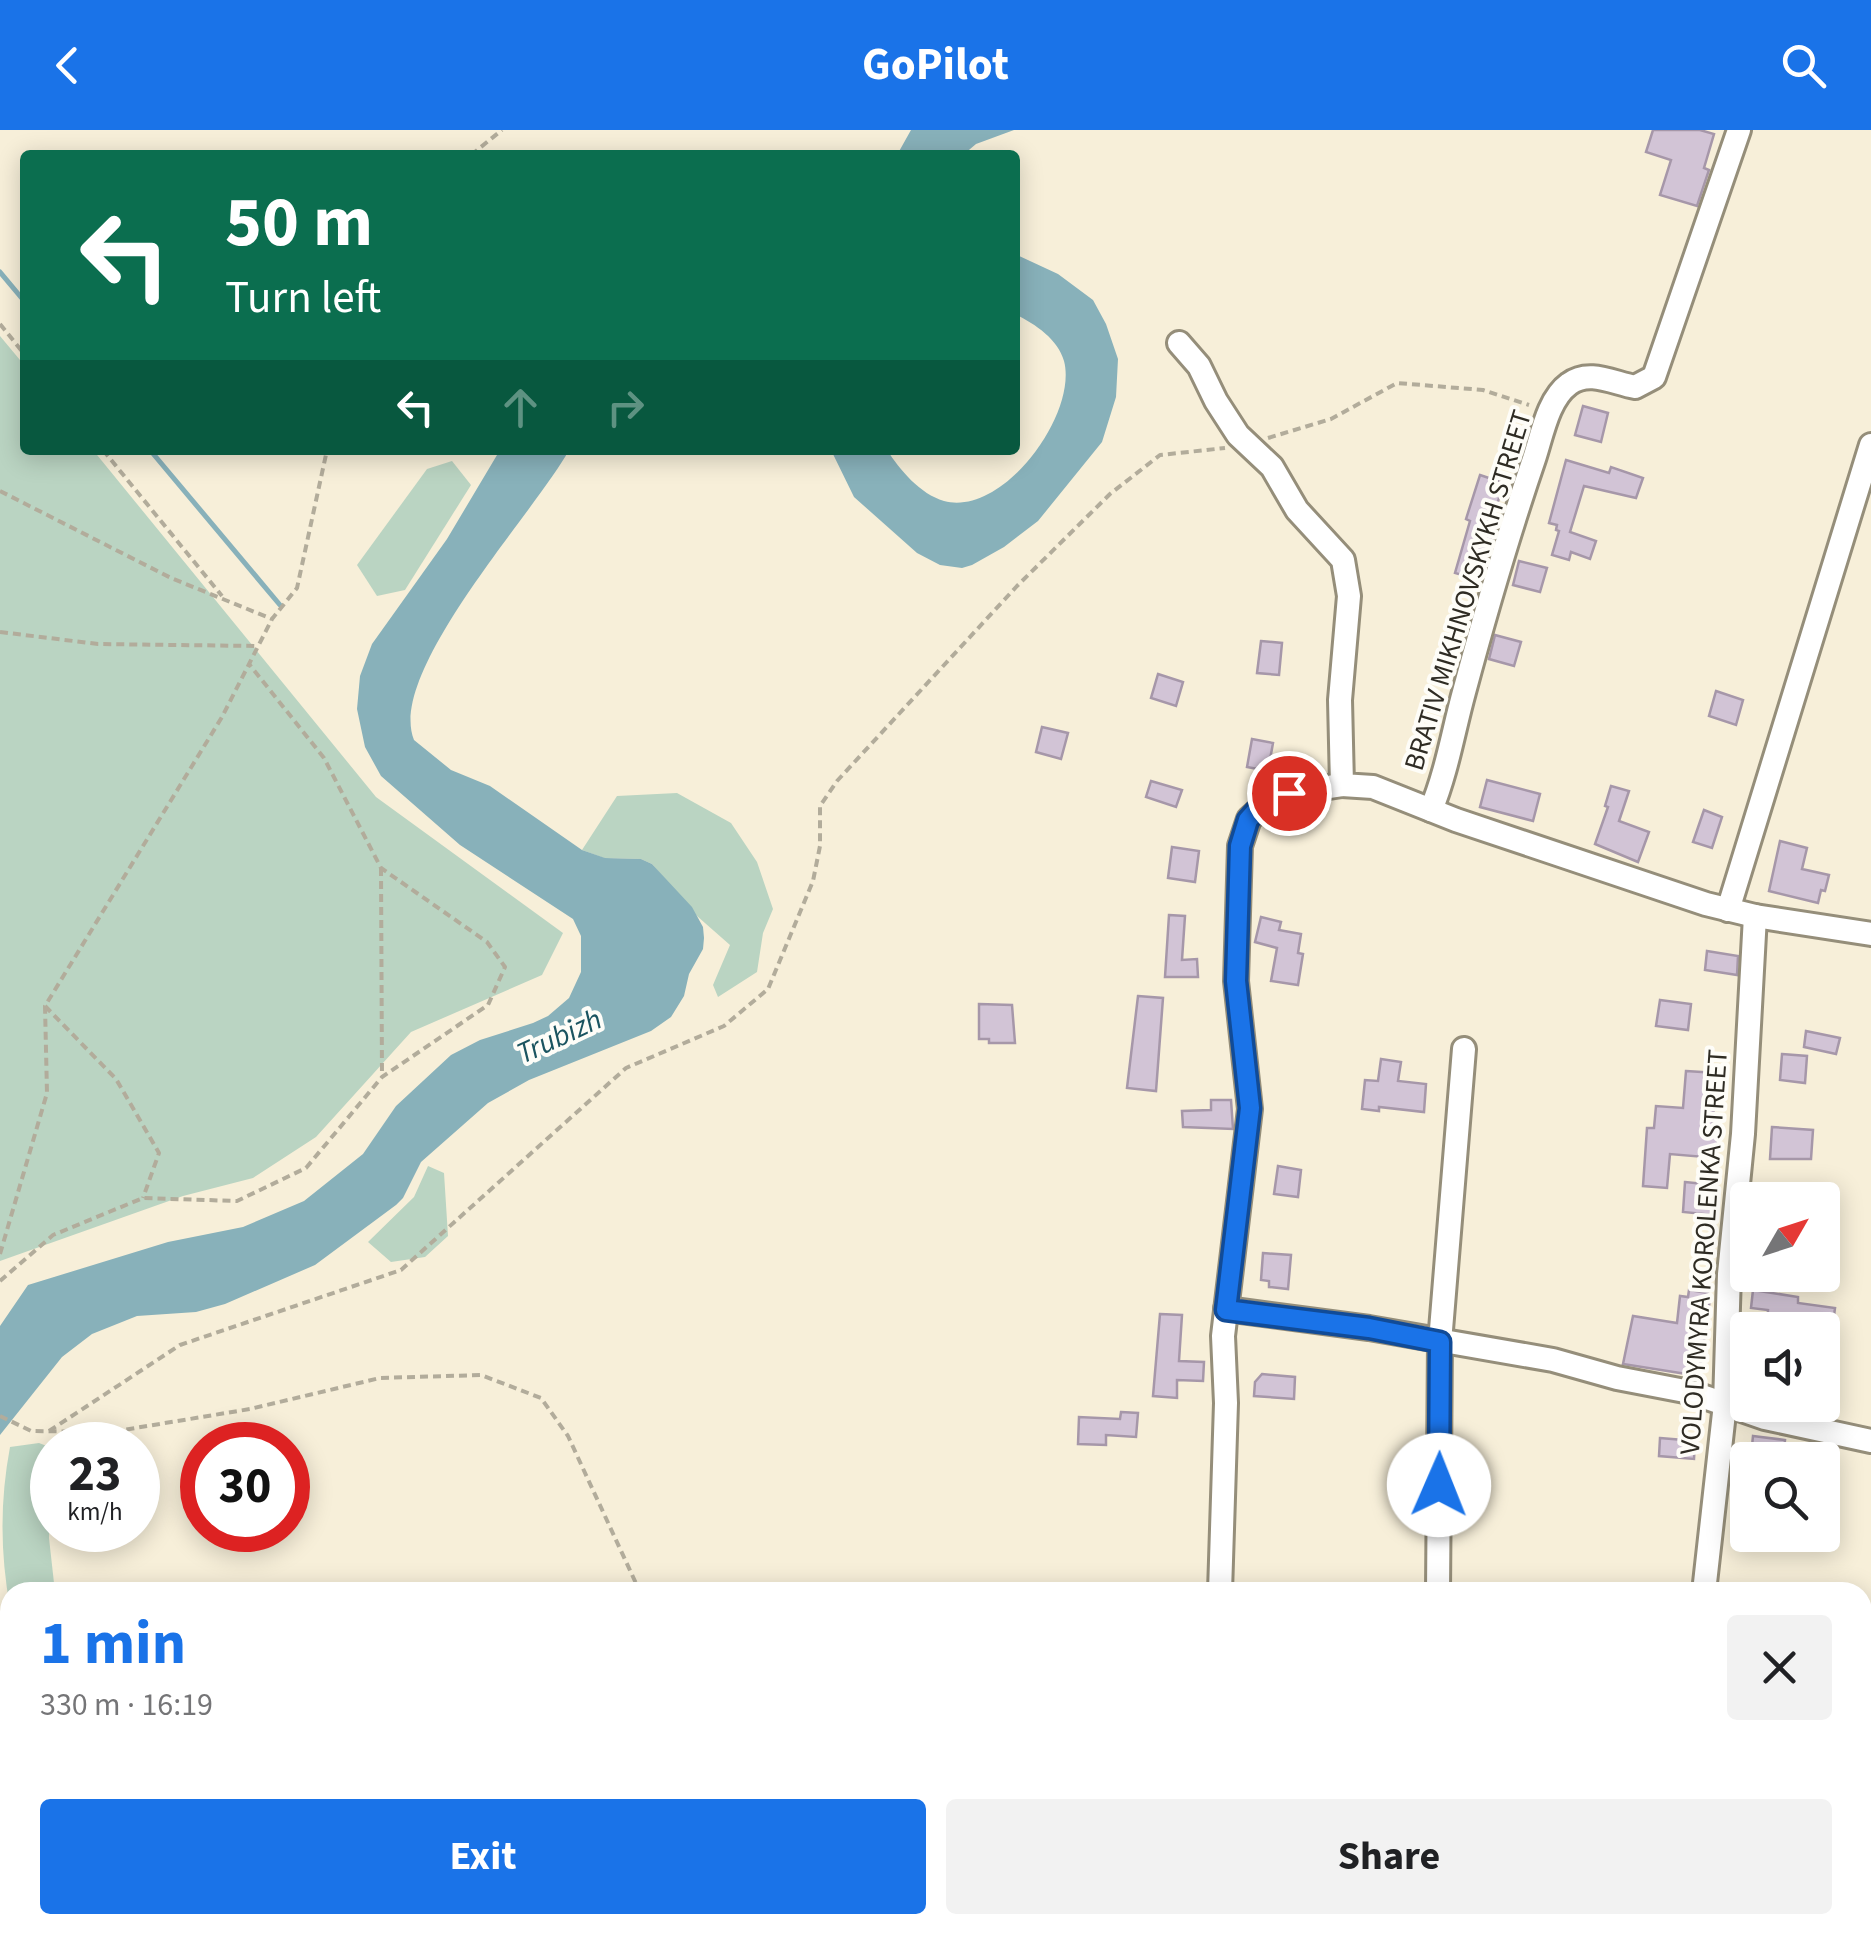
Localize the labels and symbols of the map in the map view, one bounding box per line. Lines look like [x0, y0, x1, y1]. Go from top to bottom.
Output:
street label: BRATIV MIKHNOVSKYKH STREET [1394, 405, 1542, 775]
pin [1247, 751, 1332, 836]
water label: Trubizh [509, 998, 609, 1075]
street label: VOLODYMYRA KOROLENKA STREET [1670, 1048, 1738, 1456]
north arrow [1730, 1182, 1840, 1292]
speed limit sign: 30 [180, 1422, 310, 1552]
position arrow [1387, 1433, 1491, 1537]

